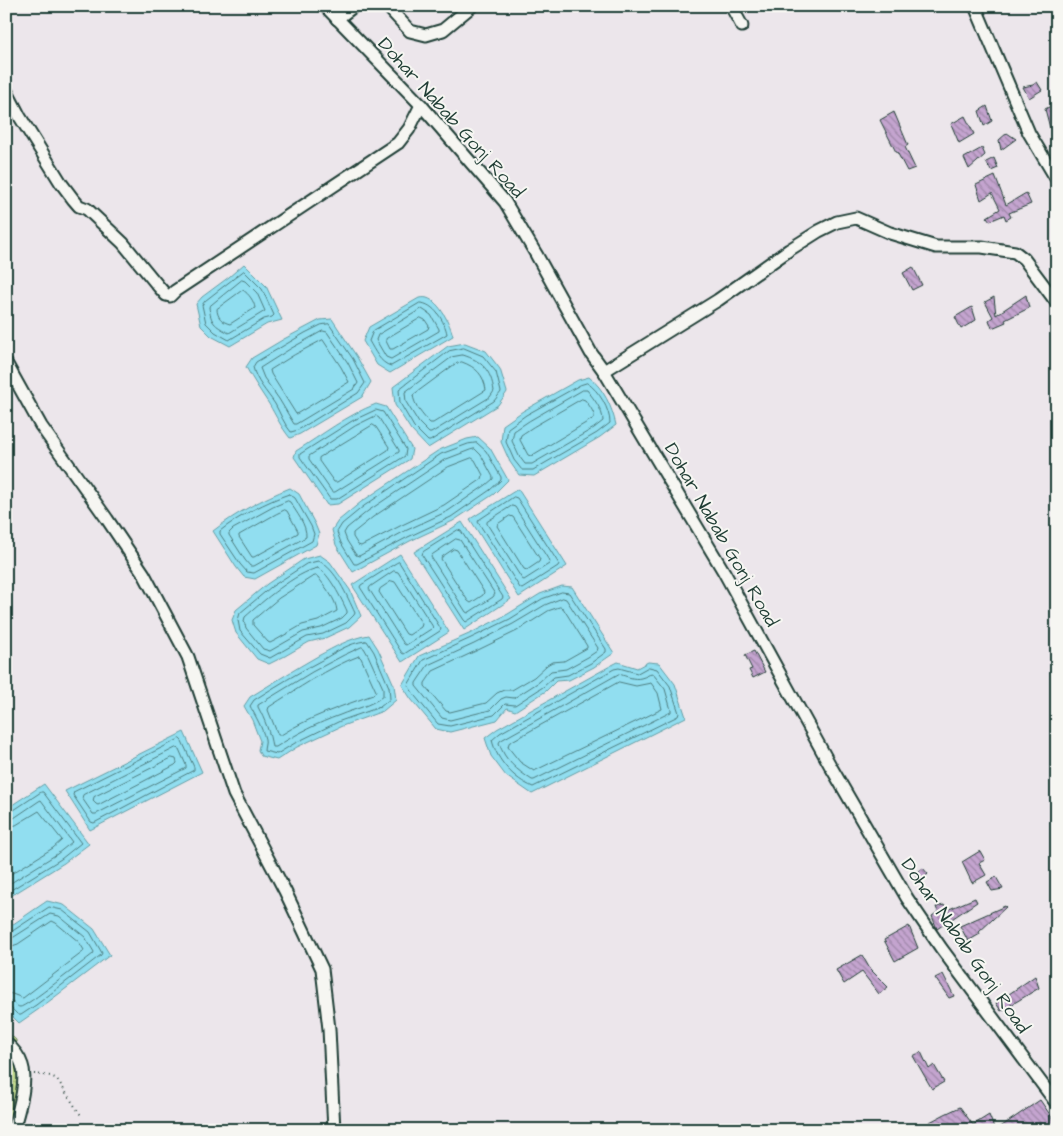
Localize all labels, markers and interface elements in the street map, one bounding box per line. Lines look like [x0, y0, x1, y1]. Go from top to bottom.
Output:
street label: Dohar Nabab Gonj Road [371, 32, 531, 205]
street label: Dohar Nabab Gonj Road [657, 438, 785, 632]
street label: Dohar Nabab Gonj Road [894, 853, 1036, 1039]

